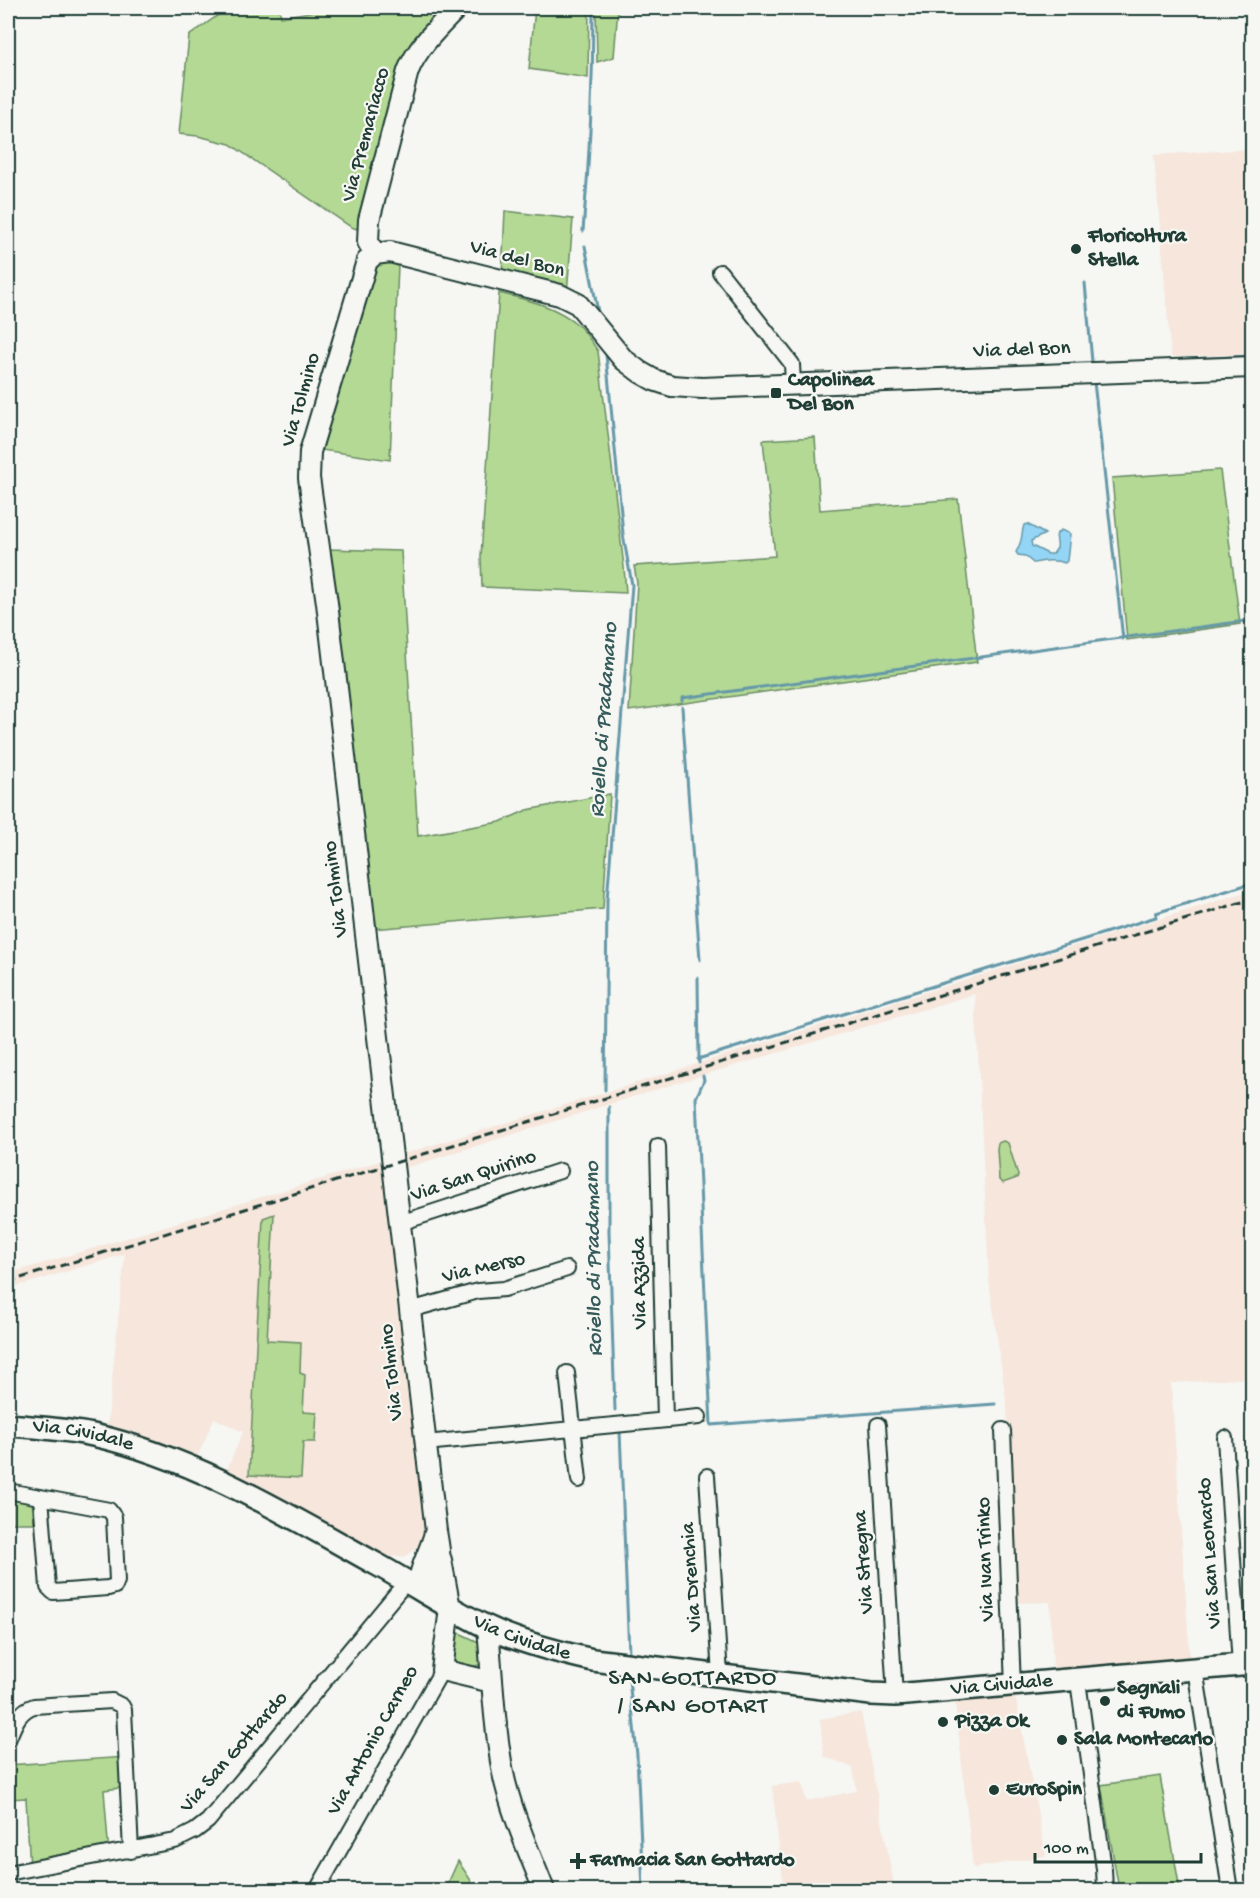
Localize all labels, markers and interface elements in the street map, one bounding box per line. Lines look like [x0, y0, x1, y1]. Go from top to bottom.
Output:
street label: Via Premariacco [337, 65, 397, 206]
place label: Floricoltura Stella [1087, 225, 1188, 274]
street label: Via del Bon [466, 235, 567, 285]
marker: Floricoltura Stella [1069, 242, 1083, 256]
street label: Via del Bon [972, 337, 1071, 365]
street label: Via Tolmino [276, 350, 327, 451]
place label: Capolinea Del Bon [786, 369, 875, 418]
marker: Capolinea Del Bon [769, 386, 783, 400]
water label: Roiello di Pradamano [585, 620, 625, 818]
street label: Via Tolmino [319, 839, 355, 940]
street label: Via San Quirino [407, 1145, 540, 1209]
water label: Roiello di Pradamano [580, 1160, 610, 1357]
street label: Via Azzida [628, 1235, 654, 1330]
street label: Via Merso [439, 1247, 528, 1291]
street label: Via Tolmino [375, 1322, 411, 1422]
street label: Via Cividale [31, 1414, 138, 1458]
street label: Via San Leonardo [1193, 1477, 1229, 1630]
street label: Via Ivan Trinko [972, 1496, 1002, 1622]
street label: Via Stregna [849, 1508, 881, 1615]
street label: Via Drenchia [677, 1520, 709, 1633]
street label: Via Cividale [467, 1609, 574, 1667]
street label: Via Antonio Carneo [322, 1662, 426, 1821]
district label: SAN GOTTARDO / SAN GOTART [608, 1665, 778, 1722]
street label: Via Cividale [949, 1669, 1055, 1703]
place label: Segnali di Fumo [1117, 1677, 1185, 1726]
street label: Via San Gottardo [175, 1687, 295, 1820]
marker: Segnali di Fumo [1098, 1694, 1112, 1708]
place label: Pizza Ok [954, 1710, 1031, 1735]
marker: Pizza Ok [936, 1715, 950, 1729]
place label: Sala Montecarlo [1074, 1728, 1213, 1753]
marker: Sala Montecarlo [1055, 1733, 1069, 1747]
place label: EuroSpin [1006, 1778, 1083, 1803]
marker: EuroSpin [987, 1783, 1001, 1797]
scale bar [1035, 1826, 1202, 1864]
text: 100 m [1043, 1839, 1089, 1860]
place label: Farmacia San Gottardo [589, 1849, 795, 1874]
marker: Farmacia San Gottardo [571, 1854, 585, 1868]

